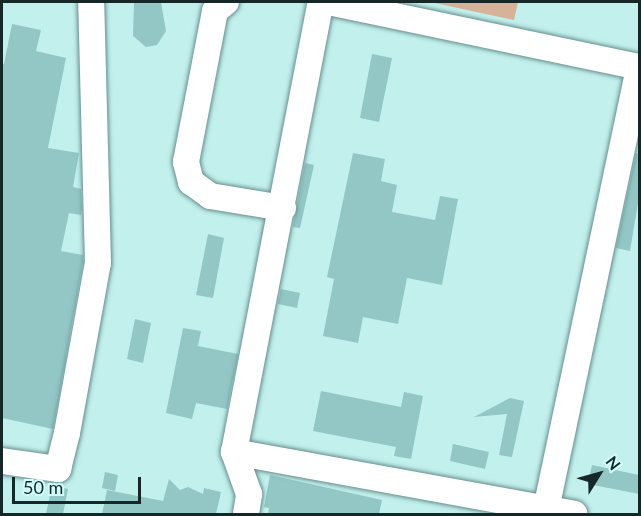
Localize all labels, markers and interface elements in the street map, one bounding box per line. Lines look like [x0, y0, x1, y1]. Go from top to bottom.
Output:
north arrow [569, 444, 629, 504]
text: N [602, 452, 625, 474]
scale bar [15, 465, 144, 503]
text: 50 m [23, 476, 63, 498]

